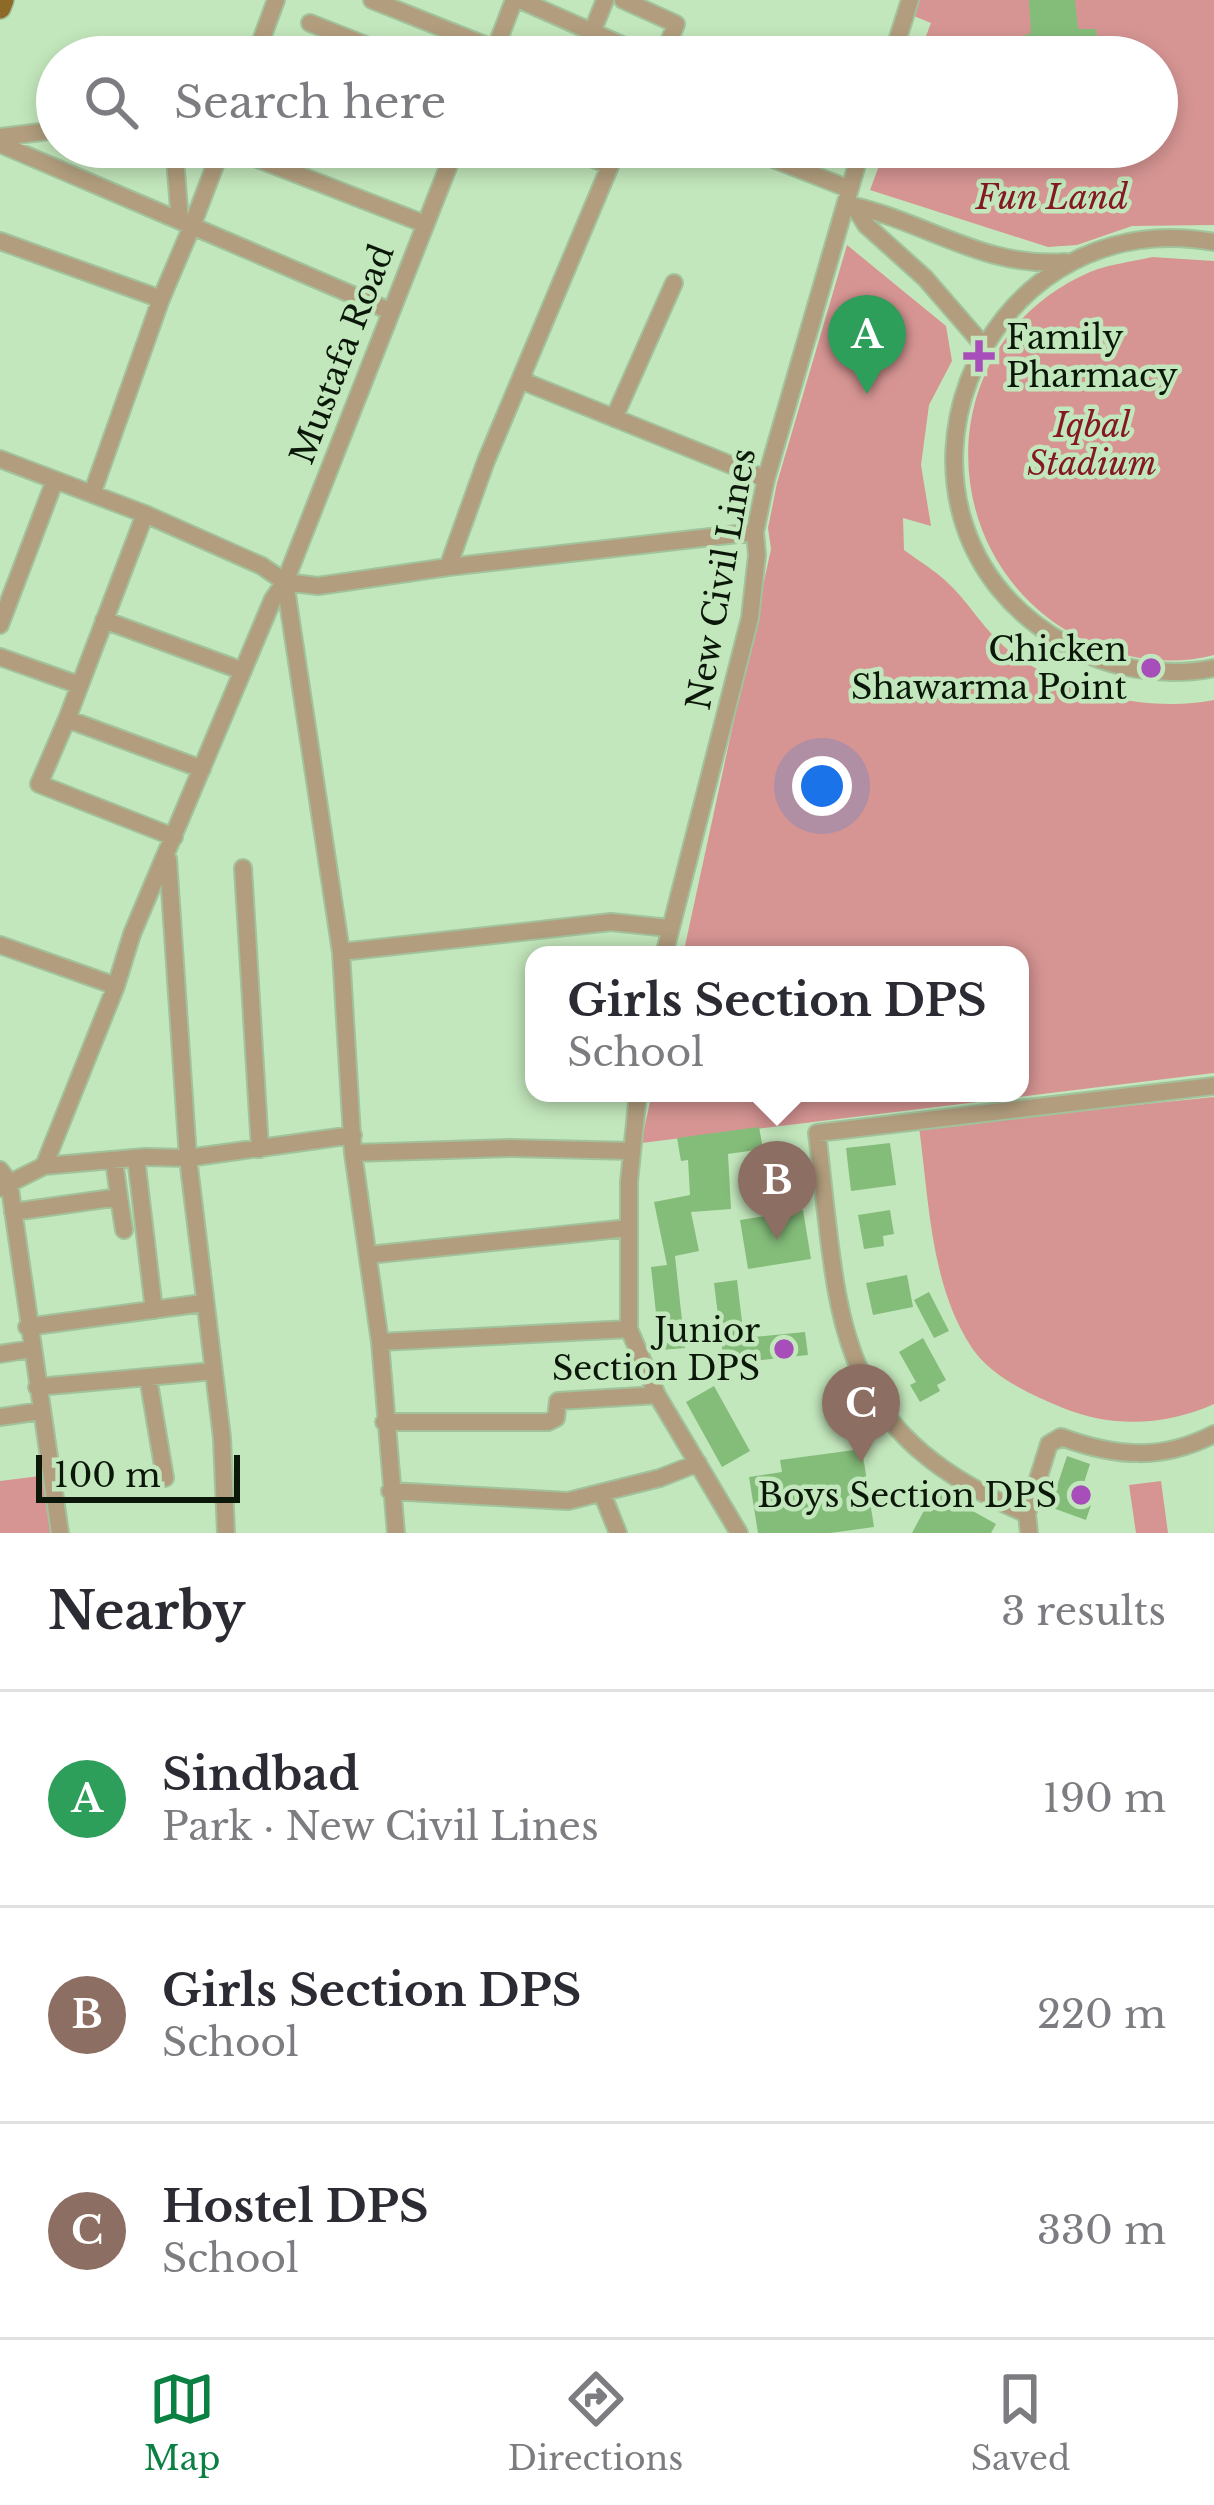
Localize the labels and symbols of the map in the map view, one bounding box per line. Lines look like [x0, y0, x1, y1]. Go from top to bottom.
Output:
park label: Fun Land [975, 177, 1129, 218]
street label: Mustafa Road [281, 238, 403, 470]
pin: A [828, 295, 906, 394]
place label: Family Pharmacy [1006, 317, 1178, 396]
marker: Family Pharmacy [963, 340, 995, 372]
park label: Iqbal Stadium [1027, 405, 1157, 484]
street label: New Civil Lines [678, 445, 764, 713]
place label: Chicken Shawarma Point [851, 629, 1128, 708]
marker: Chicken Shawarma Point [1138, 655, 1164, 681]
your location [792, 756, 852, 816]
pin: B [738, 1141, 816, 1240]
place label: Junior Section DPS [552, 1310, 760, 1389]
marker: Junior Section DPS [771, 1336, 797, 1362]
pin: C [822, 1364, 900, 1463]
scale bar [36, 1449, 240, 1502]
place label: Boys Section DPS [758, 1475, 1057, 1516]
marker: Boys Section DPS [1068, 1482, 1094, 1508]

